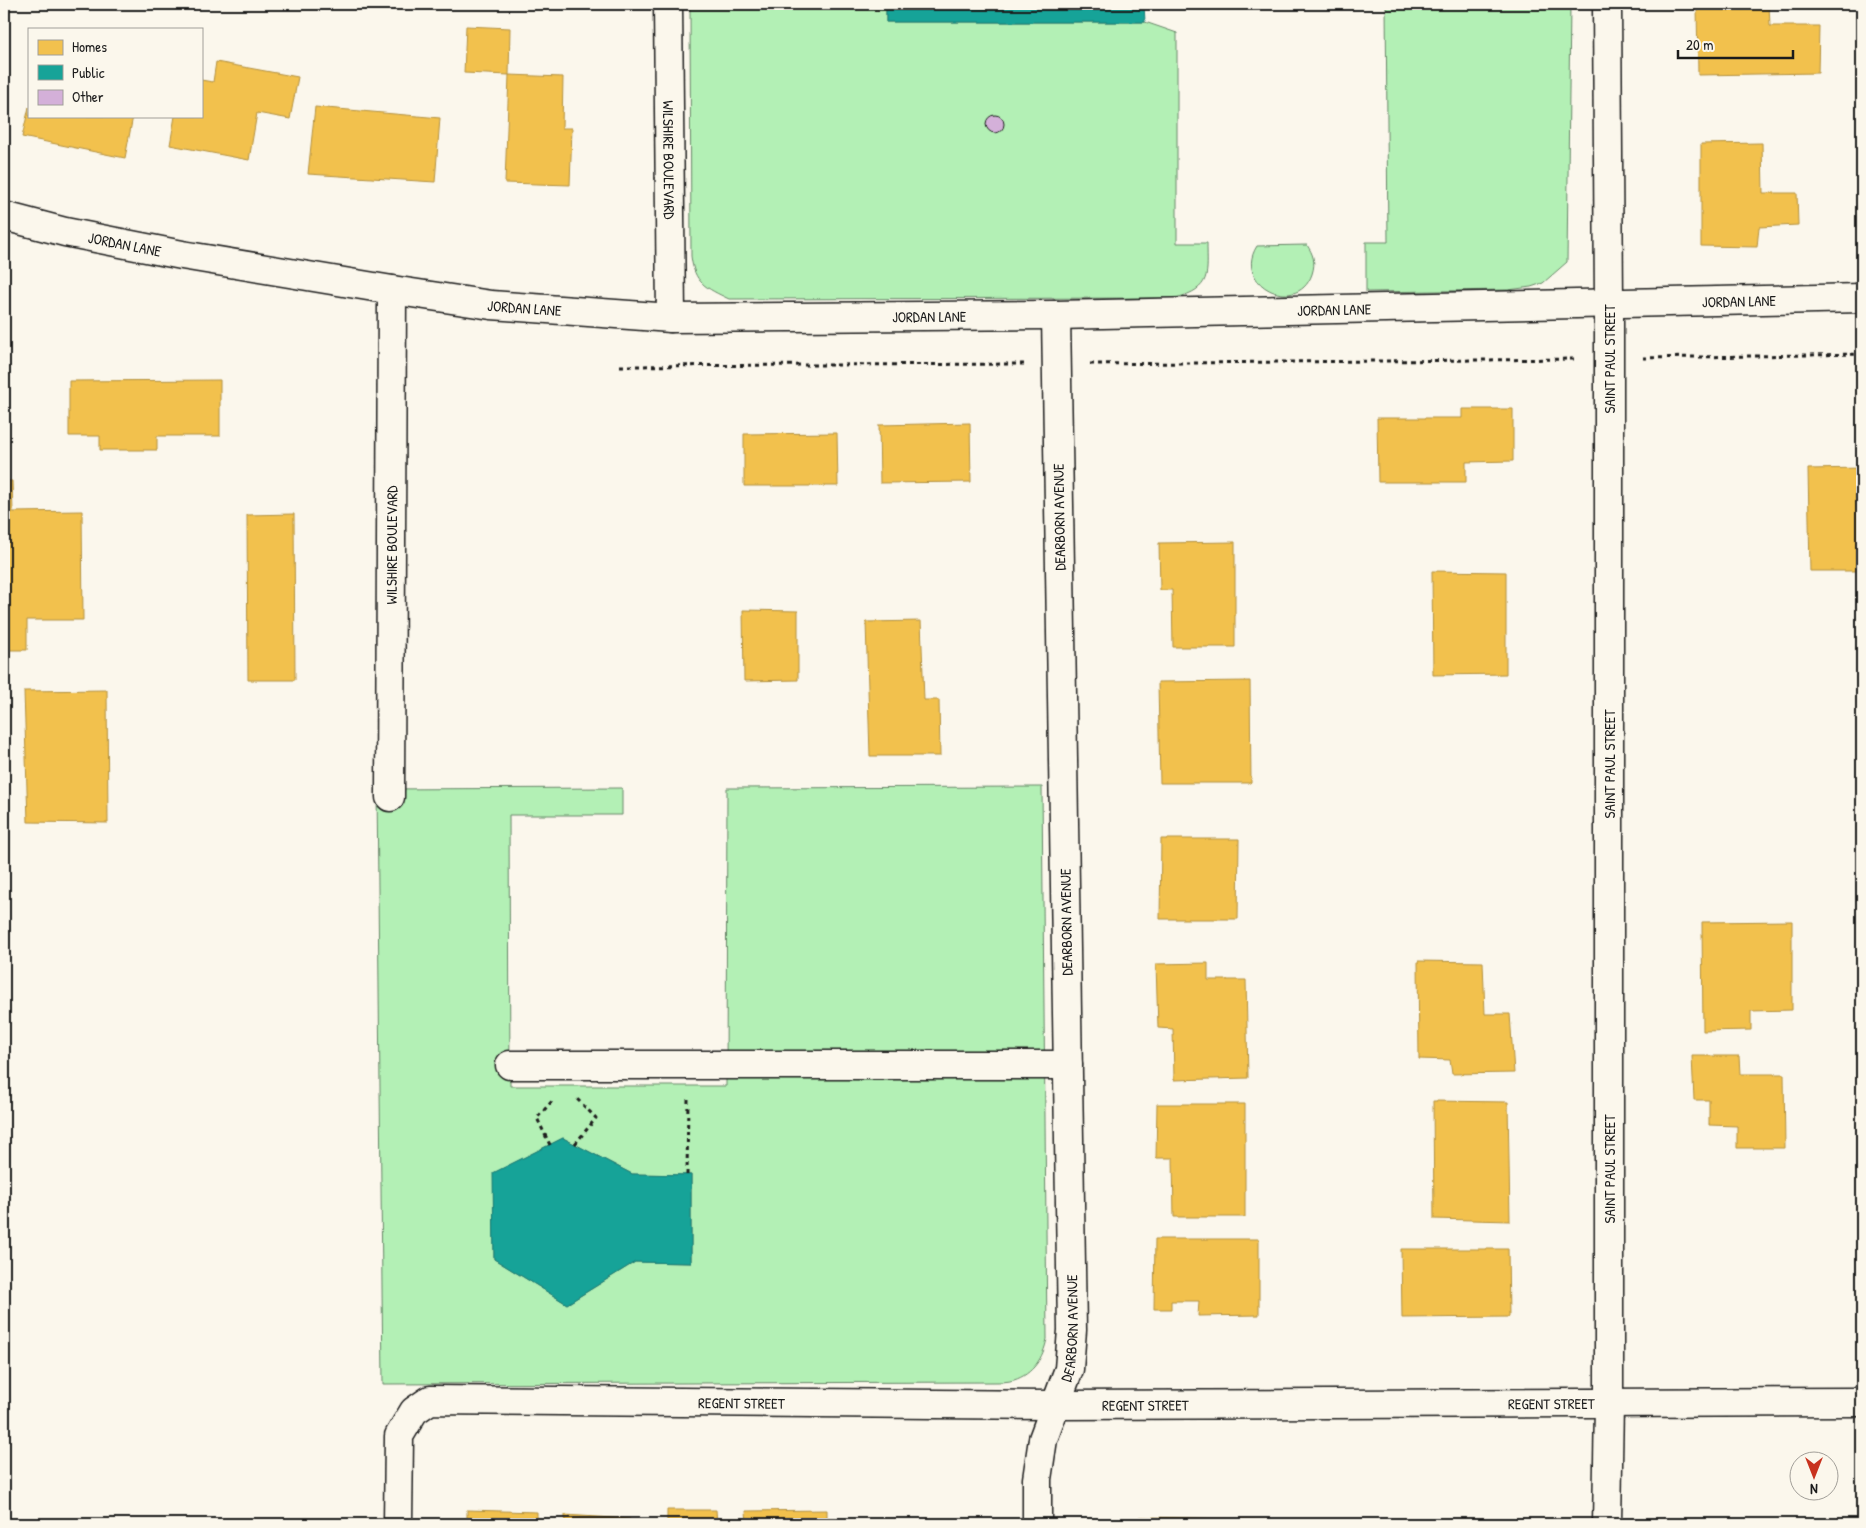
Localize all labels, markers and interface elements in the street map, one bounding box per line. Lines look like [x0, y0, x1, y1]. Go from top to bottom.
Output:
legend [28, 28, 202, 118]
scale bar [1678, 28, 1794, 60]
text: 20 m [1686, 34, 1713, 55]
text: Homes [72, 36, 107, 57]
text: Public [72, 62, 105, 83]
text: Other [72, 86, 104, 107]
street label: WILSHIRE BOULEVARD [658, 100, 681, 220]
street label: JORDAN LANE [86, 226, 164, 261]
street label: JORDAN LANE [1702, 289, 1777, 312]
street label: JORDAN LANE [486, 294, 563, 321]
street label: JORDAN LANE [1297, 298, 1372, 320]
street label: SAINT PAUL STREET [1599, 304, 1620, 414]
street label: JORDAN LANE [892, 305, 967, 327]
street label: DEARBORN AVENUE [1048, 463, 1070, 571]
street label: WILSHIRE BOULEVARD [380, 485, 402, 604]
street label: SAINT PAUL STREET [1599, 709, 1620, 819]
street label: DEARBORN AVENUE [1055, 868, 1077, 976]
street label: SAINT PAUL STREET [1599, 1114, 1620, 1224]
street label: DEARBORN AVENUE [1055, 1274, 1083, 1385]
street label: REGENT STREET [698, 1392, 786, 1413]
street label: REGENT STREET [1508, 1392, 1596, 1414]
street label: REGENT STREET [1102, 1394, 1190, 1415]
north arrow [1788, 1450, 1838, 1500]
text: N [1810, 1480, 1818, 1499]

